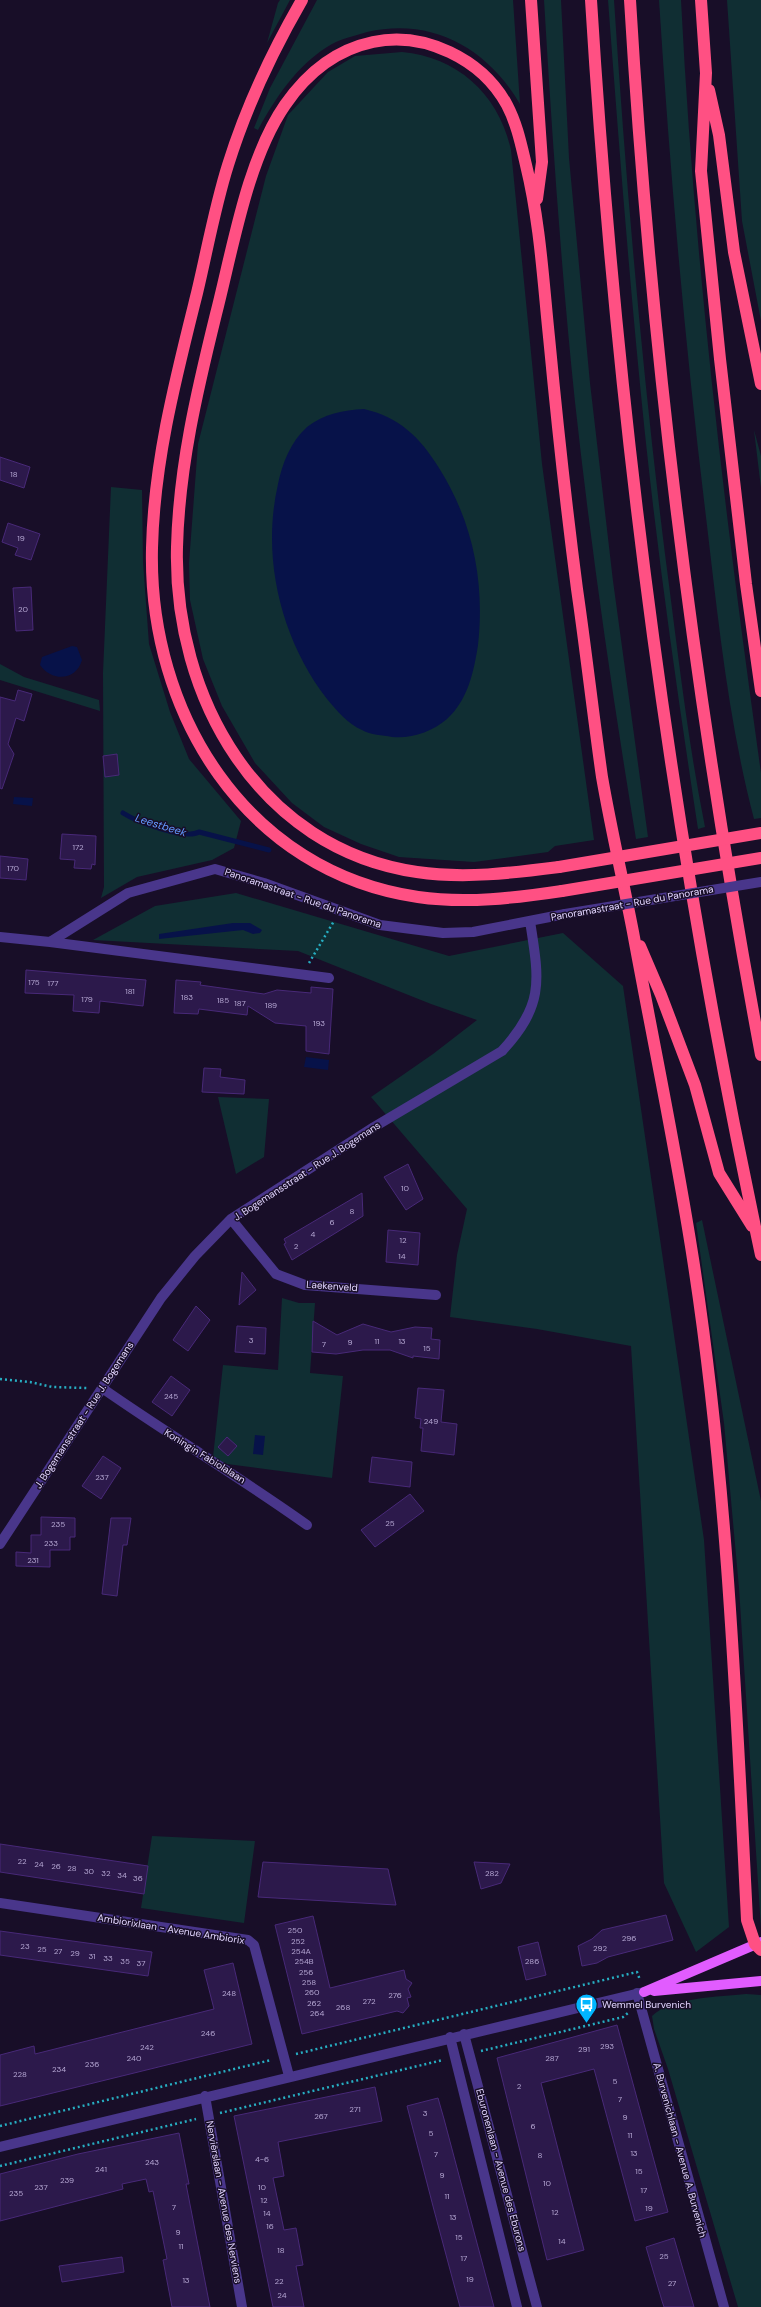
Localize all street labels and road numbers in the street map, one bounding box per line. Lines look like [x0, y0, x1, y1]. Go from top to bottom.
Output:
street label: Panoramastraat - Rue du Panorama [223, 865, 383, 931]
street label: Panoramastraat - Rue du Panorama [550, 882, 714, 924]
street label: J. Bogemansstraat - Rue J. Bogemans [231, 1119, 383, 1223]
street label: Laekenveld [306, 1278, 358, 1294]
street label: J. Bogemansstraat - Rue J. Bogemans [32, 1339, 136, 1491]
street label: Koningin Fabiolalaan [162, 1426, 248, 1486]
street label: Ambiorixlaan - Avenue Ambiorix [97, 1911, 245, 1947]
street label: A. Burvenichlaan - Avenue A. Burvenich [650, 2061, 710, 2239]
street label: Eburonenlaan - Avenue des Eburons [473, 2087, 529, 2253]
street label: Nerviërslaan - Avenue des Nerviens [203, 2120, 245, 2284]

